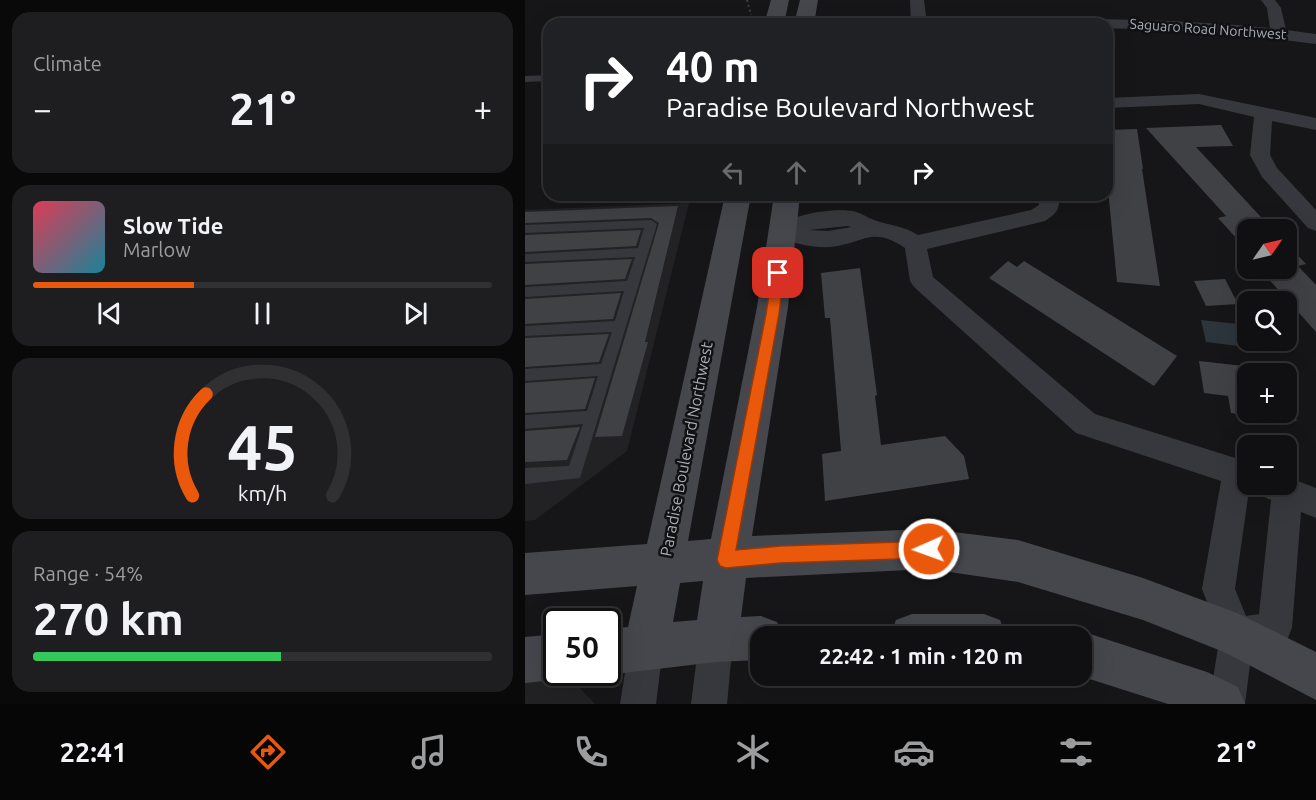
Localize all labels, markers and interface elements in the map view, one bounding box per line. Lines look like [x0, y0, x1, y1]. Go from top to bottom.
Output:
street label: Saguaro Road Northwest [1129, 16, 1287, 42]
icon: right [567, 42, 645, 120]
text: 40 m [666, 43, 760, 90]
text: Climate [33, 52, 102, 75]
text: 21° [229, 83, 296, 134]
text: − [33, 90, 52, 127]
text: + [473, 90, 492, 127]
text: Paradise Boulevard Northwest [666, 92, 1034, 122]
icon: left [717, 156, 750, 189]
icon: ahead [780, 156, 813, 189]
icon: ahead [843, 156, 876, 189]
icon: right [906, 156, 939, 189]
text: Slow Tide [123, 213, 223, 238]
north arrow [1237, 219, 1297, 279]
map controls [1237, 219, 1297, 495]
text: Marlow [123, 238, 191, 261]
pin [752, 247, 803, 298]
icon: arrive [761, 256, 794, 289]
button: search [1237, 291, 1297, 351]
icon: previous [93, 297, 126, 330]
icon: pause [246, 297, 279, 330]
icon: next [399, 297, 432, 330]
street label: Paradise Boulevard Northwest [656, 340, 716, 558]
button: + [1237, 363, 1297, 423]
text: 45 [227, 412, 298, 482]
button: − [1237, 435, 1297, 495]
text: km/h [238, 481, 287, 505]
position arrow [897, 517, 961, 581]
text: Range · 54% [33, 562, 143, 585]
text: 270 km [33, 593, 184, 644]
speed limit sign: 50 [543, 608, 621, 686]
text: 22:42 · 1 min · 120 m [819, 643, 1023, 668]
icon: directions [247, 731, 289, 773]
icon: music [408, 731, 450, 773]
icon: phone [570, 731, 612, 773]
icon: climate [732, 731, 774, 773]
icon: car [893, 731, 935, 773]
icon: filters [1055, 731, 1097, 773]
text: 22:41 [60, 737, 127, 767]
text: 21° [1216, 737, 1256, 767]

